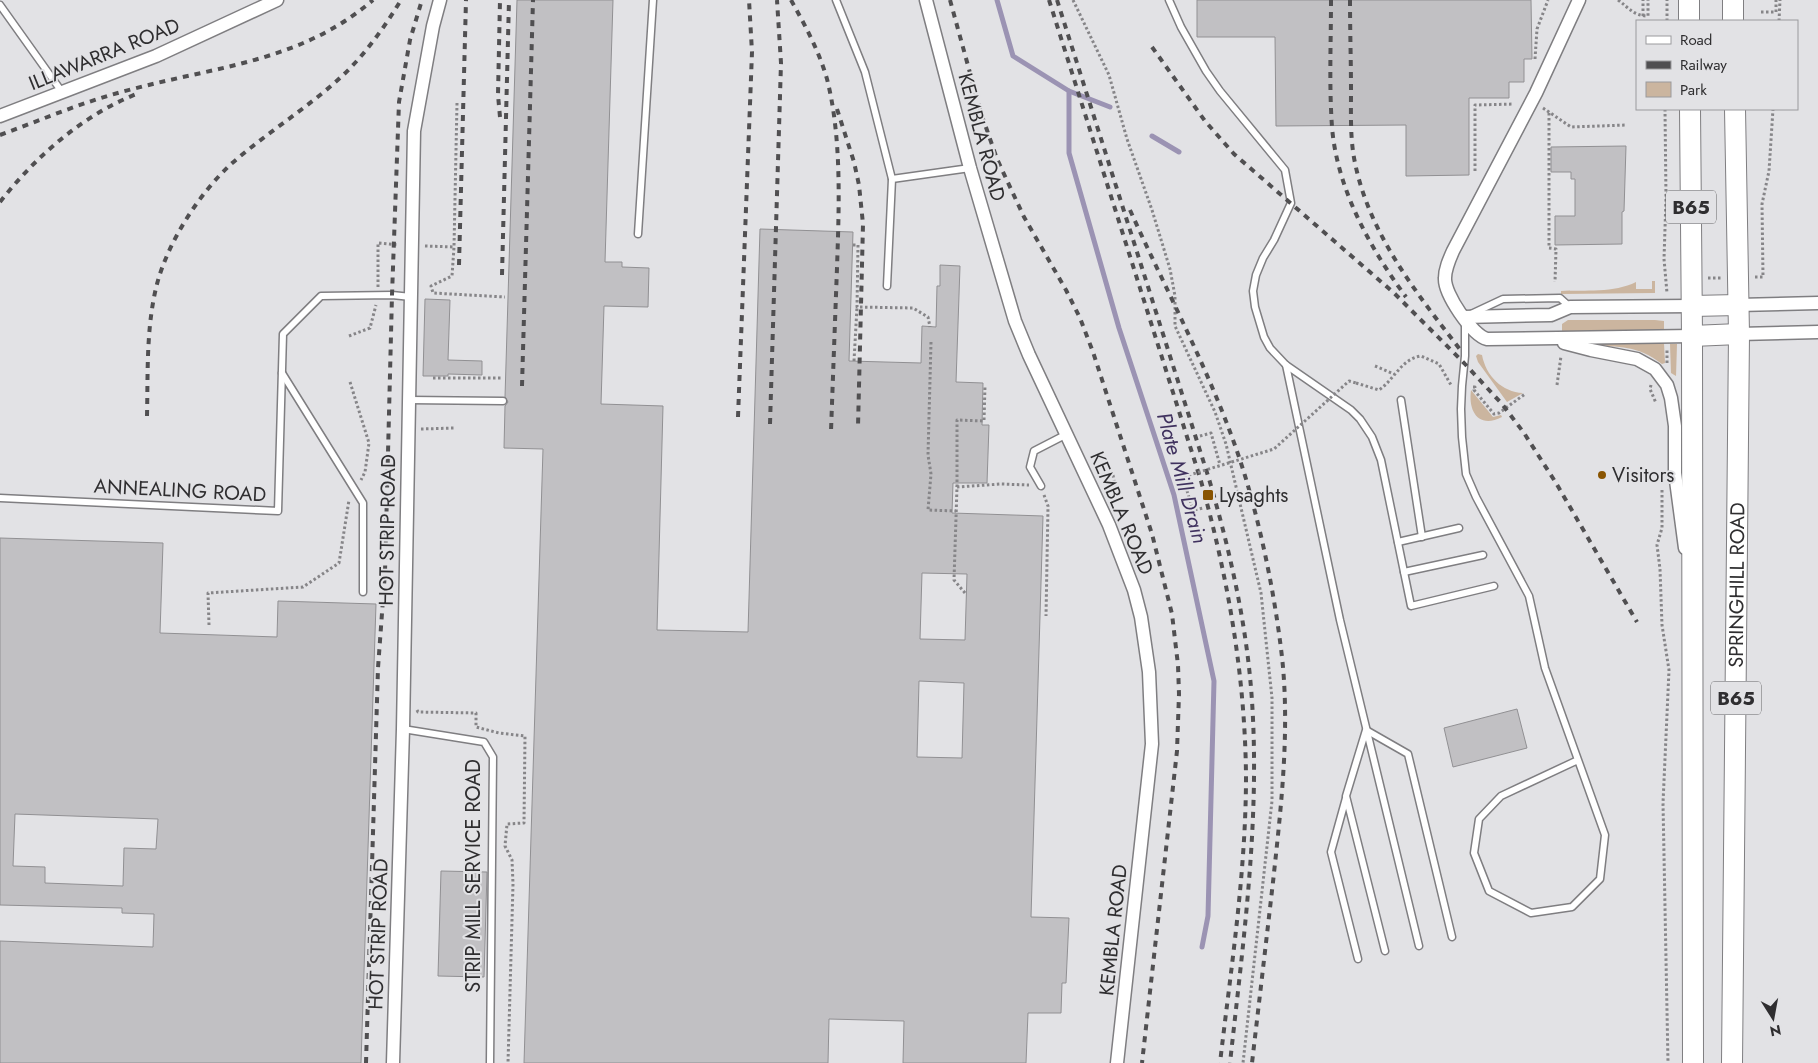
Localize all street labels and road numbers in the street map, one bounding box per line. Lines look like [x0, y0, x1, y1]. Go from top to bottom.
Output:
street label: ILLAWARRA ROAD [24, 11, 184, 98]
street label: KEMBLA ROAD [950, 70, 1013, 204]
road number: B65 [1666, 190, 1716, 223]
street label: KEMBLA ROAD [1082, 447, 1161, 579]
street label: HOT STRIP ROAD [372, 454, 403, 606]
street label: ANNEALING ROAD [93, 472, 267, 509]
street label: SPRINGHILL ROAD [1722, 502, 1752, 668]
road number: B65 [1711, 681, 1761, 714]
street label: STRIP MILL SERVICE ROAD [459, 759, 488, 993]
street label: HOT STRIP ROAD [361, 858, 396, 1010]
street label: KEMBLA ROAD [1092, 863, 1135, 997]

